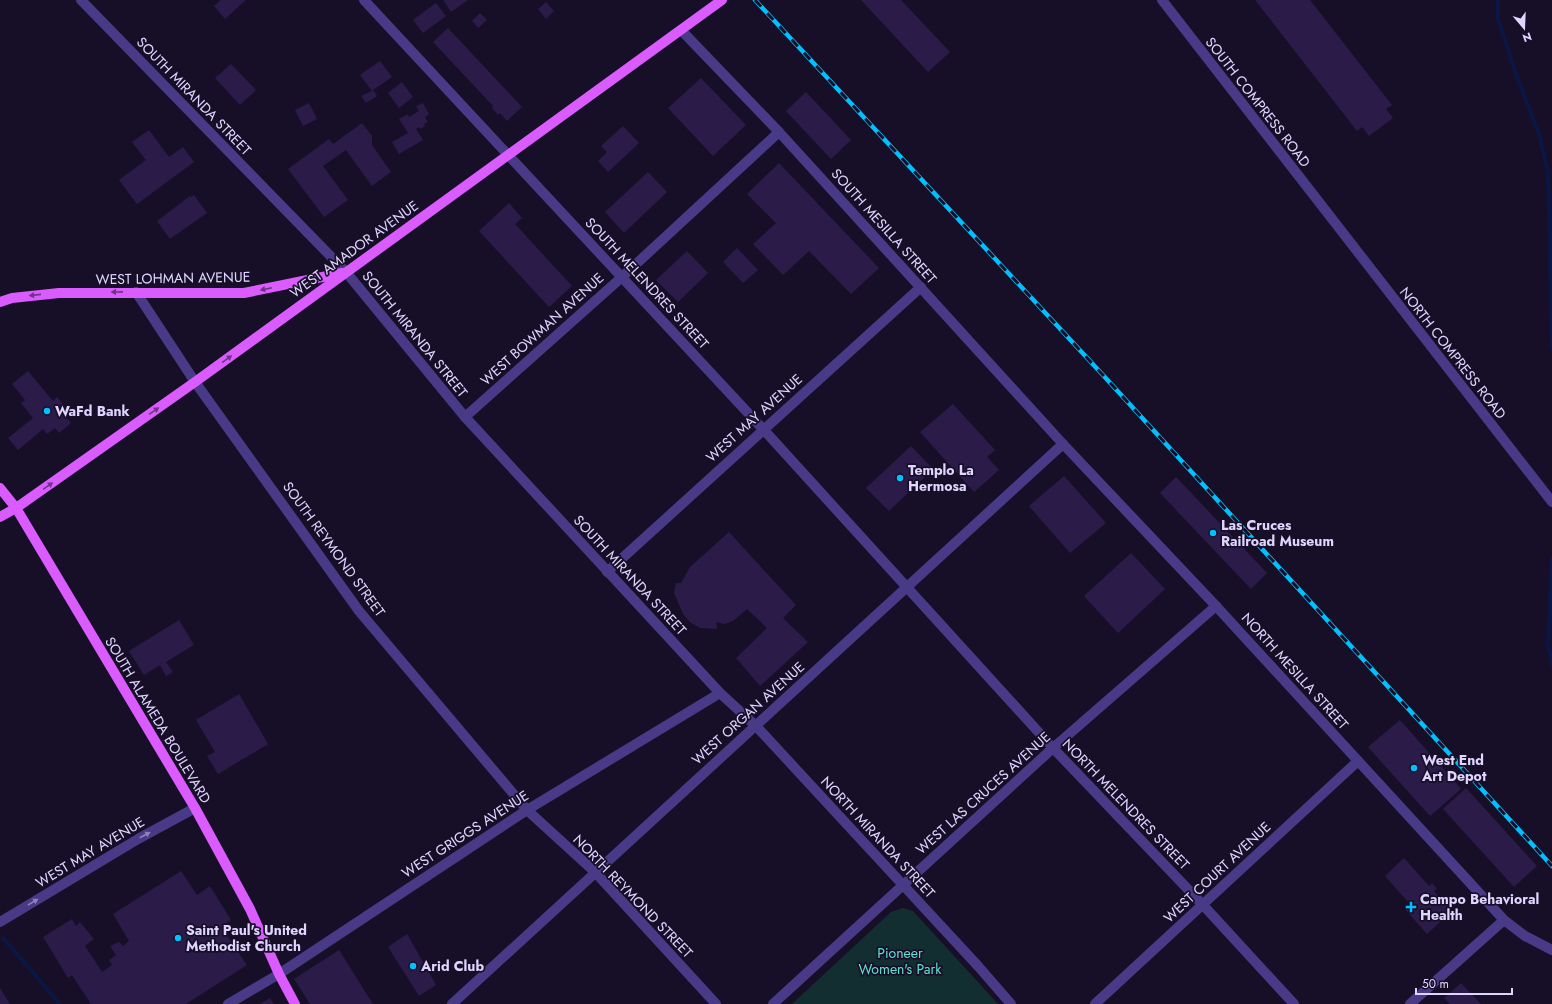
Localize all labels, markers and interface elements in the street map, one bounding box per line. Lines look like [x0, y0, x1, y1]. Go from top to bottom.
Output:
north arrow [1504, 8, 1544, 48]
text: N [1521, 28, 1534, 46]
street label: SOUTH MIRANDA STREET [132, 32, 256, 160]
street label: SOUTH COMPRESS ROAD [1201, 33, 1315, 171]
street label: SOUTH MESILLA STREET [827, 164, 942, 288]
street label: WEST AMADOR AVENUE [286, 196, 422, 302]
street label: SOUTH MELENDRES STREET [581, 213, 714, 353]
street label: WEST LOHMAN AVENUE [96, 267, 250, 289]
street label: SOUTH MIRANDA STREET [358, 267, 473, 402]
street label: WEST BOWMAN AVENUE [476, 268, 608, 390]
street label: NORTH COMPRESS ROAD [1395, 283, 1511, 423]
one-way arrow [260, 286, 272, 292]
one-way arrow [111, 289, 123, 296]
one-way arrow [29, 292, 41, 299]
one-way arrow [221, 355, 232, 363]
street label: WEST MAY AVENUE [701, 369, 807, 467]
place label: WaFd Bank [55, 401, 130, 421]
marker: WaFd Bank [42, 406, 52, 416]
one-way arrow [149, 407, 159, 415]
place label: Templo La Hermosa [908, 460, 974, 496]
marker: Templo La Hermosa [895, 473, 905, 483]
street label: SOUTH REYMOND STREET [278, 477, 390, 621]
one-way arrow [42, 482, 53, 490]
street label: SOUTH MIRANDA STREET [569, 511, 691, 640]
place label: Las Cruces Railroad Museum [1221, 515, 1334, 551]
marker: Las Cruces Railroad Museum [1208, 528, 1218, 538]
street label: NORTH MESILLA STREET [1237, 608, 1353, 734]
street label: SOUTH ALAMEDA BOULEVARD [100, 633, 216, 807]
street label: WEST ORGAN AVENUE [687, 657, 809, 769]
street label: WEST LAS CRUCES AVENUE [911, 727, 1055, 859]
street label: NORTH MELENDRES STREET [1058, 734, 1194, 874]
place label: West End Art Depot [1421, 750, 1487, 786]
marker: West End Art Depot [1409, 763, 1419, 773]
street label: NORTH MIRANDA STREET [816, 772, 940, 903]
street label: WEST GRIGGS AVENUE [398, 785, 532, 883]
street label: WEST MAY AVENUE [32, 812, 148, 892]
street label: WEST COURT AVENUE [1159, 817, 1275, 927]
street label: NORTH REYMOND STREET [569, 830, 698, 963]
one-way arrow [139, 832, 151, 838]
place label: Campo Behavioral Health [1420, 889, 1539, 925]
one-way arrow [28, 898, 38, 906]
marker: Campo Behavioral Health [1405, 901, 1417, 913]
place label: Saint Paul's United Methodist Church [186, 920, 307, 956]
marker: Saint Paul's United Methodist Church [173, 933, 183, 943]
park label: Pioneer Women's Park [859, 943, 942, 979]
place label: Arid Club [420, 956, 484, 976]
marker: Arid Club [408, 961, 418, 971]
scale bar [1416, 970, 1512, 996]
text: 50 m [1422, 975, 1449, 993]

